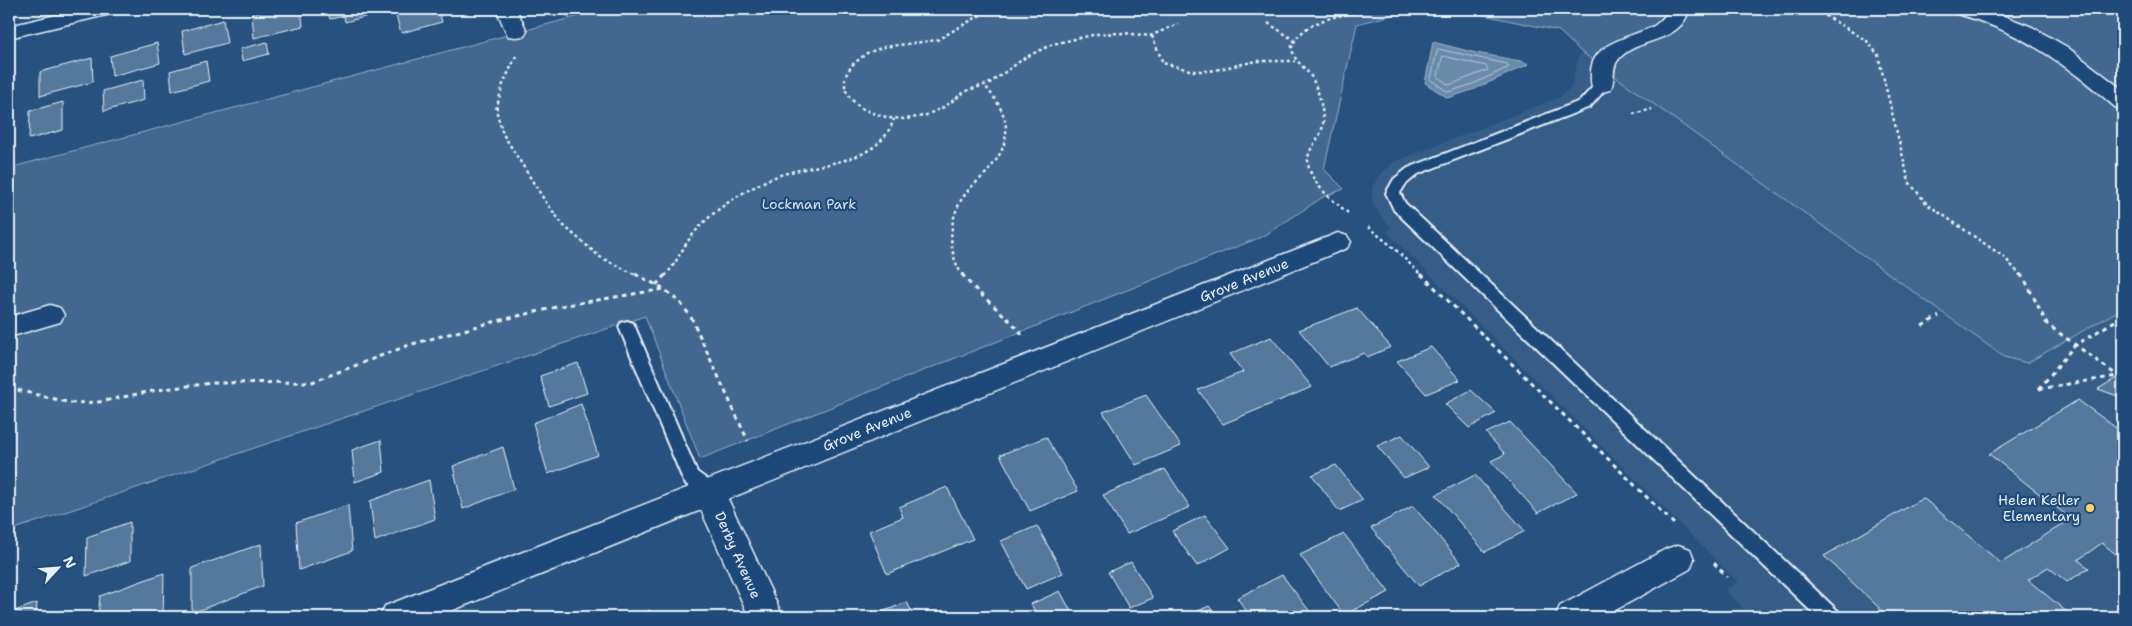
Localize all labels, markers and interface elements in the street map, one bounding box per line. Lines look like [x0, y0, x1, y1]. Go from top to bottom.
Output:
park label: Lockman Park [762, 195, 856, 213]
street label: Grove Avenue [1197, 254, 1291, 306]
street label: Grove Avenue [820, 403, 914, 455]
place label: Helen Keller Elementary [1998, 491, 2080, 525]
marker: Helen Keller Elementary [2084, 502, 2096, 514]
street label: Derby Avenue [711, 509, 765, 601]
north arrow [32, 544, 82, 594]
text: N [59, 553, 80, 571]

